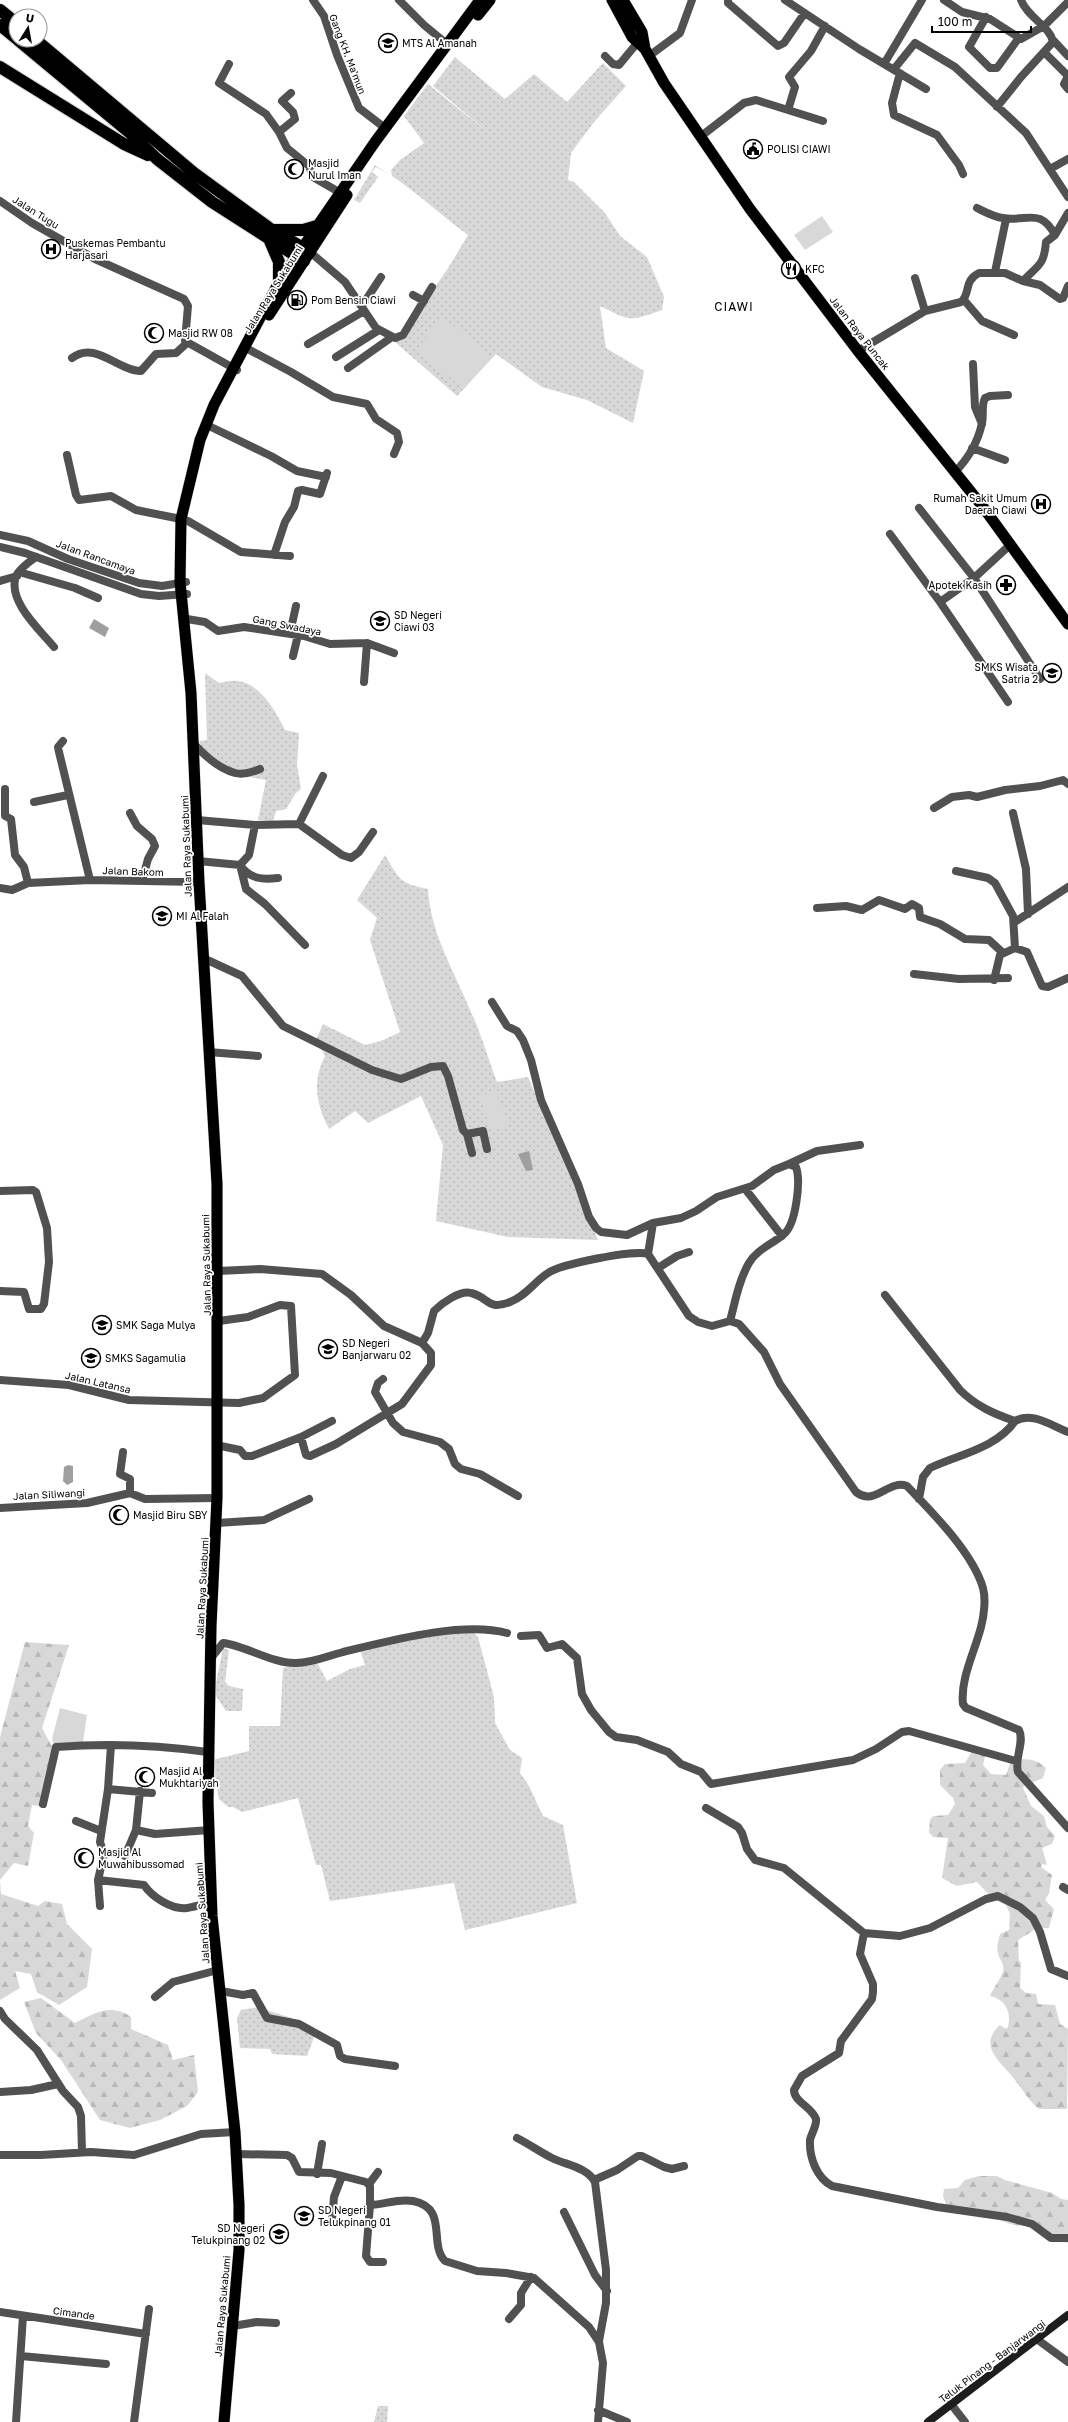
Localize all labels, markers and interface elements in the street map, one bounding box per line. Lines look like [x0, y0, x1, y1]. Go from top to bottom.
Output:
north arrow [8, 8, 48, 48]
scale bar [932, 8, 1031, 34]
text: U [25, 11, 35, 25]
street label: Gang KH. Ma'mun [327, 12, 369, 96]
text: 100 m [938, 14, 972, 29]
school or university icon: MTS Al Amanah [377, 32, 399, 54]
place label: MTS Al Amanah [402, 37, 477, 49]
public building icon: POLISI CIAWI [742, 138, 764, 160]
place label: POLISI CIAWI [767, 143, 831, 155]
place label: Masjid Nurul Iman [308, 157, 361, 181]
mosque icon: Masjid Nurul Iman [283, 158, 305, 180]
street label: Jalan Tugu [11, 193, 61, 231]
place label: Puskemas Pembantu Harjasari [65, 237, 165, 261]
hospital icon: Puskemas Pembantu Harjasari [40, 238, 62, 260]
street label: Jalan Raya Sukabumi [241, 243, 305, 335]
restaurant icon: KFC [780, 258, 802, 280]
place label: KFC [805, 263, 825, 275]
fuel station icon: Pom Bensin Ciawi [286, 289, 308, 311]
place label: Pom Bensin Ciawi [311, 294, 396, 306]
street label: Jalan Raya Puncak [828, 294, 893, 372]
district label: CIAWI [714, 299, 754, 314]
mosque icon: Masjid RW 08 [143, 322, 165, 344]
place label: Masjid RW 08 [168, 327, 233, 339]
place label: Rumah Sakit Umum Daerah Ciawi [933, 492, 1027, 516]
hospital icon: Rumah Sakit Umum Daerah Ciawi [1030, 493, 1052, 515]
street label: Jalan Rancamaya [55, 537, 137, 577]
pharmacy icon: Apotek Kasih [995, 574, 1017, 596]
place label: Apotek Kasih [929, 579, 992, 591]
place label: SD Negeri Ciawi 03 [394, 609, 442, 633]
school or university icon: SD Negeri Ciawi 03 [369, 610, 391, 632]
street label: Gang Swadaya [252, 612, 322, 638]
place label: SMKS Wisata Satria 2 [975, 661, 1038, 685]
school or university icon: SMKS Wisata Satria 2 [1041, 662, 1063, 684]
street label: Jalan Raya Sukabumi [178, 795, 194, 897]
street label: Jalan Bakom [102, 864, 164, 878]
school or university icon: MI Al Falah [151, 905, 173, 927]
place label: MI Al Falah [176, 910, 229, 922]
street label: Jalan Raya Sukabumi [199, 1214, 213, 1316]
school or university icon: SMK Saga Mulya [91, 1314, 113, 1336]
place label: SMK Saga Mulya [116, 1319, 195, 1331]
place label: SD Negeri Banjarwaru 02 [342, 1337, 411, 1361]
school or university icon: SD Negeri Banjarwaru 02 [317, 1338, 339, 1360]
school or university icon: SMKS Sagamulia [80, 1347, 102, 1369]
place label: SMKS Sagamulia [105, 1352, 186, 1364]
street label: Jalan Latansa [64, 1369, 132, 1395]
street label: Jalan Siliwangi [13, 1486, 85, 1502]
mosque icon: Masjid Biru SBY [108, 1504, 130, 1526]
place label: Masjid Biru SBY [133, 1509, 208, 1521]
street label: Jalan Raya Sukabumi [193, 1537, 211, 1639]
place label: Masjid Al Mukhtariyah [159, 1765, 219, 1789]
mosque icon: Masjid Al Mukhtariyah [134, 1766, 156, 1788]
place label: Masjid Al Muwahibussomad [98, 1846, 184, 1870]
mosque icon: Masjid Al Muwahibussomad [73, 1847, 95, 1869]
street label: Jalan Raya Sukabumi [192, 1862, 212, 1964]
place label: SD Negeri Telukpinang 01 [318, 2204, 391, 2228]
school or university icon: SD Negeri Telukpinang 01 [293, 2205, 315, 2227]
place label: SD Negeri Telukpinang 02 [192, 2222, 265, 2246]
school or university icon: SD Negeri Telukpinang 02 [268, 2223, 290, 2245]
street label: Jalan Raya Sukabumi [212, 2255, 232, 2357]
street label: Cimande [52, 2304, 96, 2322]
street label: Teluk Pinang - Banjarwangi [936, 2317, 1048, 2405]

